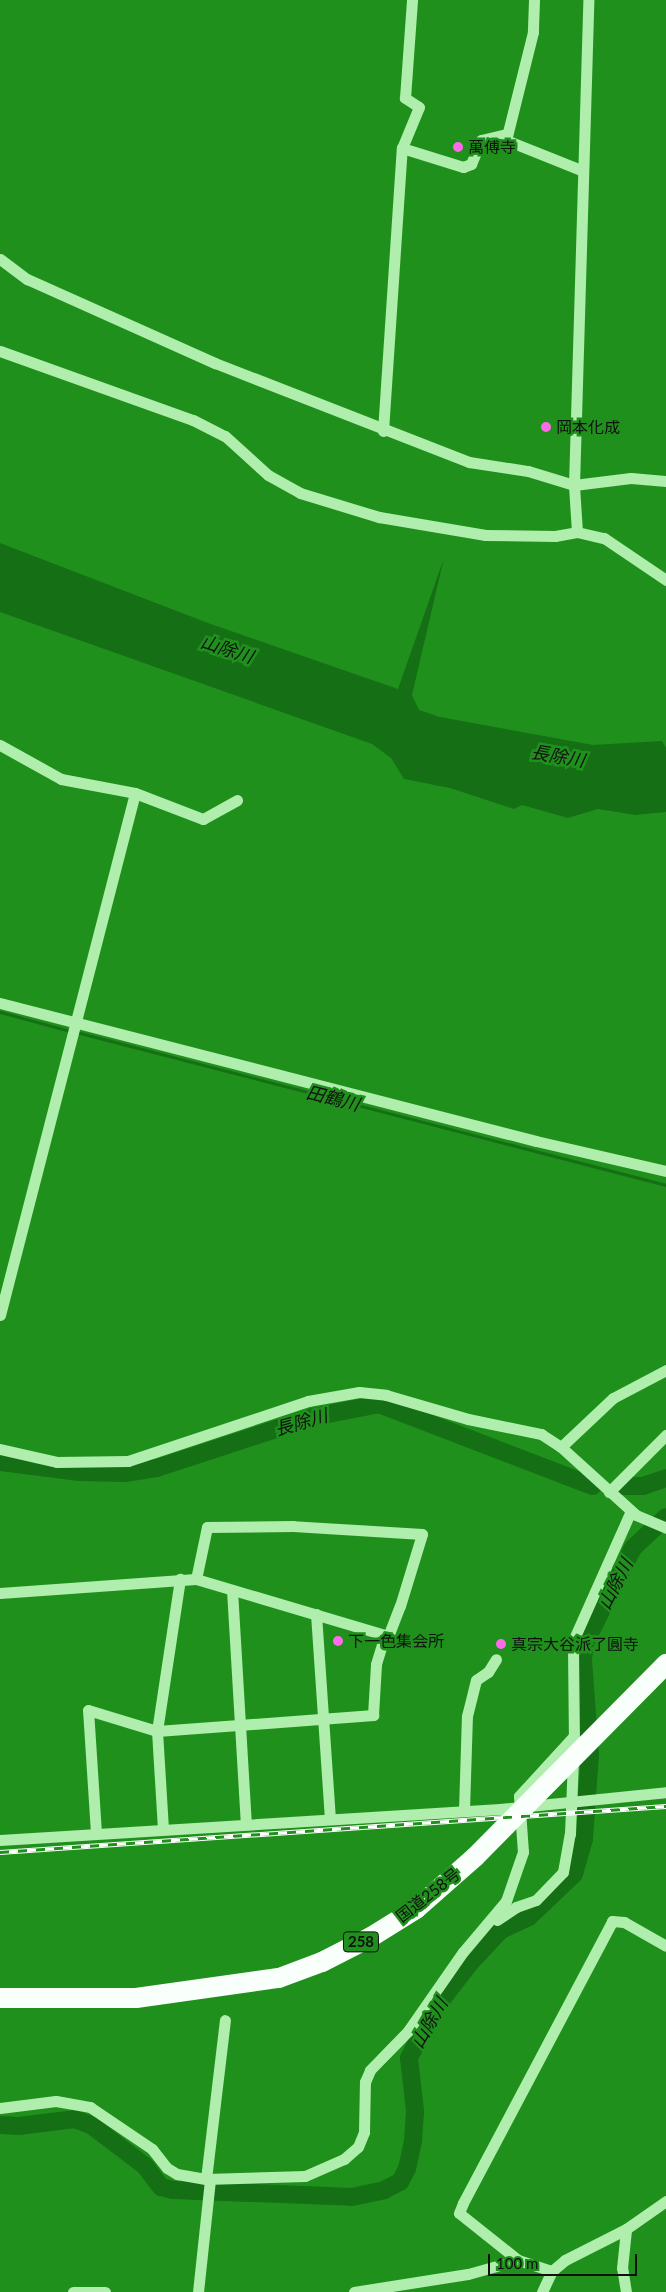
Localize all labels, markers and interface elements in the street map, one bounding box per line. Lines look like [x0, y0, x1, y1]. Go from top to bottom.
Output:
place label: 萬傅寺 [468, 137, 516, 157]
marker: 萬傅寺 [452, 141, 464, 153]
place label: 岡本化成 [556, 417, 620, 437]
marker: 岡本化成 [540, 421, 552, 433]
water label: 山除川 [198, 630, 256, 668]
water label: 長除川 [530, 741, 586, 771]
water label: 田鶴川 [304, 1081, 362, 1115]
water label: 長除川 [272, 1404, 330, 1440]
water label: 山除川 [593, 1555, 637, 1613]
place label: 下一色集会所 [348, 1631, 444, 1651]
place label: 真宗大谷派了圓寺 [511, 1634, 639, 1654]
marker: 下一色集会所 [332, 1635, 344, 1647]
marker: 真宗大谷派了圓寺 [495, 1638, 507, 1650]
street label: 国道258号 [392, 1864, 464, 1926]
road number: 258 [342, 1930, 380, 1954]
water label: 山除川 [406, 1994, 452, 2052]
scale bar [491, 2244, 640, 2276]
text: 100 m [496, 2254, 538, 2272]

